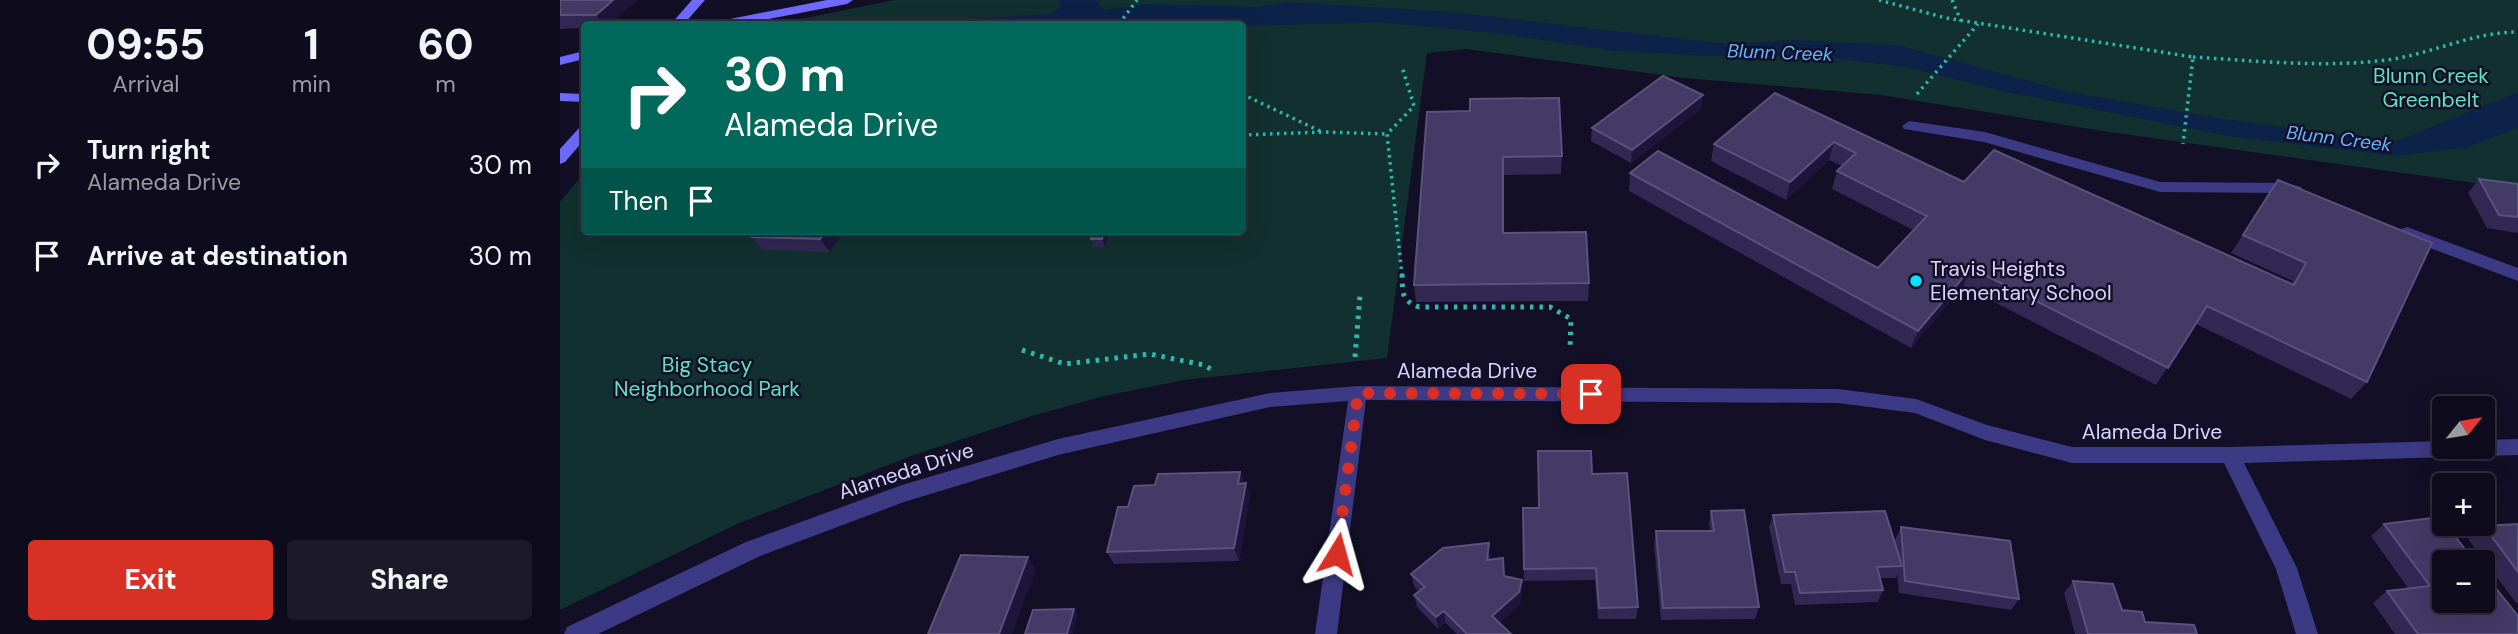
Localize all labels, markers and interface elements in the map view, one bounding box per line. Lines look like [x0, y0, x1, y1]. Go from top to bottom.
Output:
text: 09:55 [86, 17, 206, 72]
text: 1 [304, 17, 319, 72]
text: 60 [417, 17, 474, 72]
water label: Blunn Creek [1727, 38, 1833, 67]
text: 30 m [724, 42, 846, 106]
icon: right [609, 49, 700, 140]
park label: Blunn Creek Greenbelt [2373, 62, 2489, 114]
text: Arrival [112, 69, 179, 99]
text: min [292, 69, 331, 99]
text: m [435, 69, 456, 99]
text: Alameda Drive [724, 104, 938, 146]
water label: Blunn Creek [2285, 120, 2393, 157]
text: Turn right [87, 133, 211, 167]
icon: right [28, 146, 66, 184]
text: 30 m [469, 148, 532, 182]
text: Alameda Drive [87, 167, 241, 197]
icon: arrive [682, 182, 720, 220]
text: Then [609, 184, 668, 218]
icon: arrive [28, 237, 66, 275]
text: Arrive at destination [87, 239, 348, 273]
text: 30 m [469, 239, 532, 273]
place label: Travis Heights Elementary School [1930, 255, 2112, 307]
marker: Travis Heights Elementary School [1908, 273, 1924, 289]
park label: Big Stacy Neighborhood Park [614, 351, 800, 403]
street label: Alameda Drive [1397, 357, 1537, 385]
pin [1561, 364, 1621, 424]
icon: arrive [1572, 375, 1610, 413]
north arrow [2432, 396, 2496, 458]
map controls [2432, 396, 2495, 613]
street label: Alameda Drive [2082, 418, 2222, 446]
street label: Alameda Drive [835, 436, 977, 506]
button: + [2432, 473, 2495, 536]
position arrow [1300, 517, 1374, 591]
button: Exit [28, 540, 273, 620]
button: Share [287, 540, 532, 620]
button: − [2432, 550, 2495, 613]

